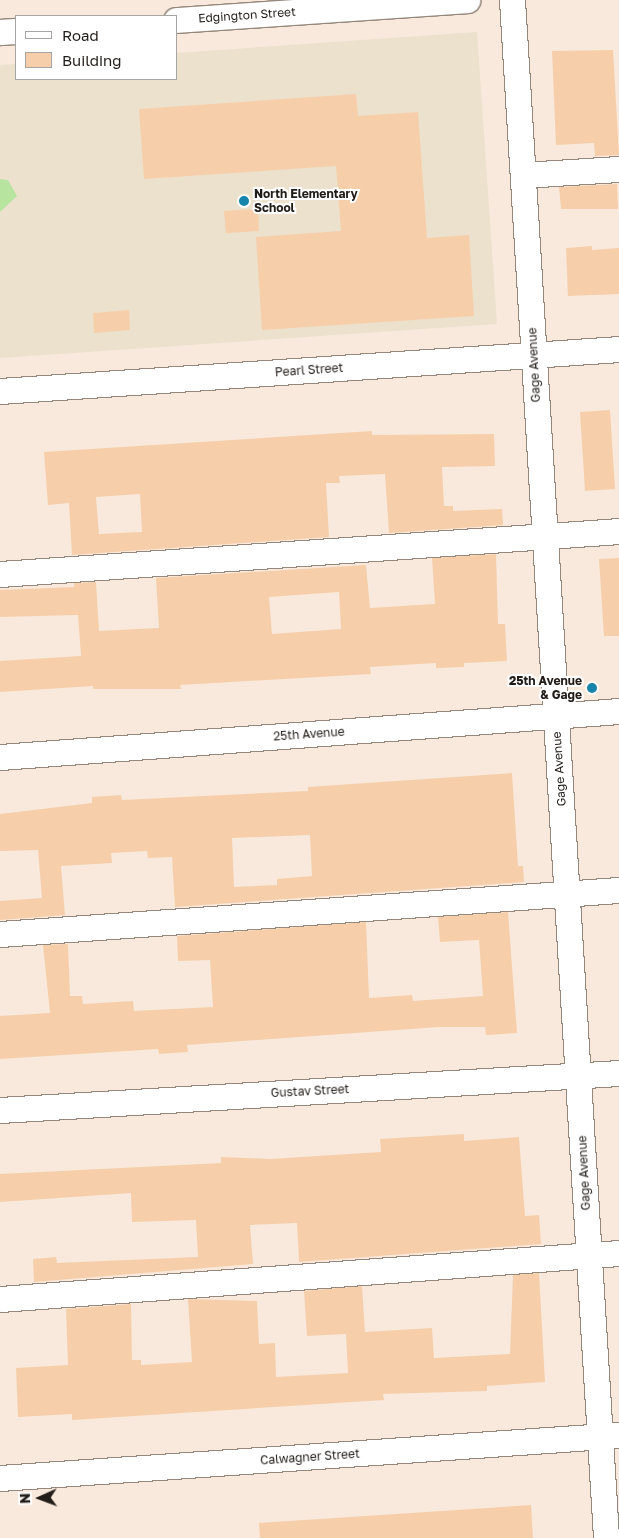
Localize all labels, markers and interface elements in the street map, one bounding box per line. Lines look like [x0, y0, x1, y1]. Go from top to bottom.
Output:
street label: Edgington Street [198, 4, 296, 26]
legend [15, 15, 178, 80]
text: Road [62, 26, 99, 44]
text: Building [62, 51, 122, 69]
place label: North Elementary School [254, 187, 358, 215]
marker: North Elementary School [238, 195, 250, 207]
street label: Gage Avenue [525, 327, 543, 403]
street label: Pearl Street [274, 360, 344, 380]
place label: 25th Avenue & Gage [509, 674, 582, 702]
marker: 25th Avenue & Gage [586, 682, 598, 694]
street label: 25th Avenue [273, 724, 345, 744]
street label: Gage Avenue [549, 731, 569, 807]
street label: Gustav Street [270, 1082, 350, 1100]
street label: Gage Avenue [575, 1135, 593, 1211]
street label: Calwagner Street [260, 1446, 360, 1468]
north arrow [15, 1473, 65, 1523]
text: N [16, 1493, 33, 1504]

